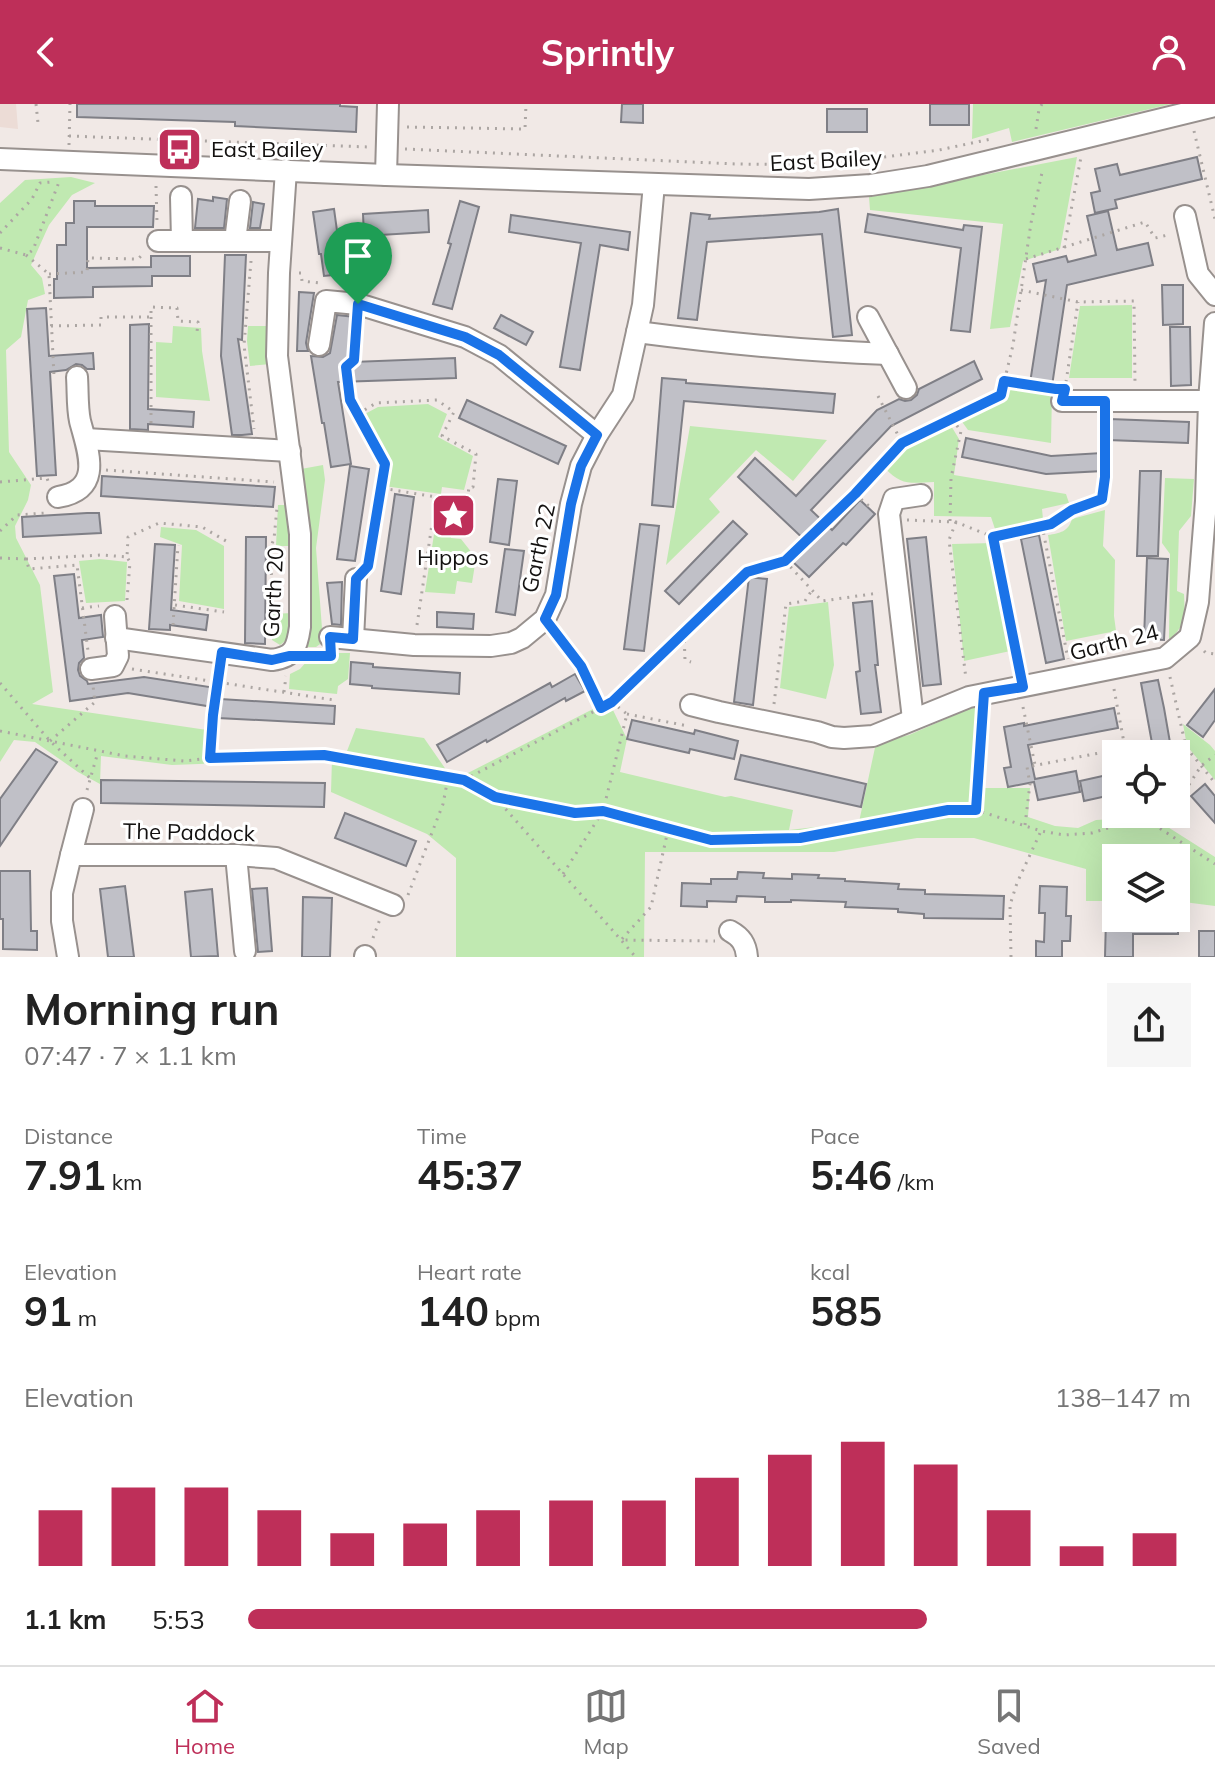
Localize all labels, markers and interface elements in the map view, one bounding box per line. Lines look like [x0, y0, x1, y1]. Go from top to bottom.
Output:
icon: back [24, 30, 68, 74]
text: Sprintly [541, 30, 674, 75]
icon: person [1147, 30, 1191, 74]
bus stop icon: East Bailey [156, 125, 204, 173]
place label: East Bailey [211, 135, 324, 163]
street label: East Bailey [769, 143, 883, 177]
pin [324, 222, 392, 304]
icon: arrive [336, 234, 380, 278]
place icon: Hippos [429, 492, 477, 540]
street label: Garth 22 [515, 501, 561, 595]
place label: Hippos [417, 543, 489, 571]
street label: Garth 20 [257, 546, 289, 638]
street label: Garth 24 [1067, 617, 1161, 667]
map controls [1102, 740, 1190, 932]
button: locate [1102, 740, 1190, 828]
street label: The Paddock [123, 817, 256, 847]
button: layers [1102, 844, 1190, 932]
text: Morning run [24, 981, 280, 1036]
button: share [1107, 983, 1191, 1067]
text: 07:47 · 7 × 1.1 km [24, 1039, 237, 1072]
text: Distance [24, 1122, 113, 1150]
text: Time [417, 1122, 467, 1150]
text: Pace [810, 1122, 860, 1150]
text: 7.91 [24, 1150, 106, 1200]
text: 45:37 [417, 1150, 523, 1200]
text: 5:46 [810, 1150, 892, 1200]
text: km [106, 1168, 142, 1196]
text: /km [892, 1168, 935, 1196]
text: Elevation [24, 1258, 117, 1286]
text: Heart rate [417, 1258, 522, 1286]
text: kcal [810, 1258, 850, 1286]
text: 91 [24, 1286, 72, 1336]
text: 140 [417, 1286, 489, 1336]
text: 585 [810, 1286, 882, 1336]
text: m [72, 1304, 97, 1332]
text: bpm [489, 1304, 540, 1332]
text: Elevation [24, 1381, 134, 1414]
text: 138–147 m [1055, 1381, 1191, 1414]
text: 1.1 km [24, 1603, 107, 1636]
text: 5:53 [152, 1603, 205, 1636]
tab: Home [174, 1684, 235, 1760]
tab: Map [583, 1684, 629, 1760]
tab: Saved [977, 1684, 1041, 1760]

